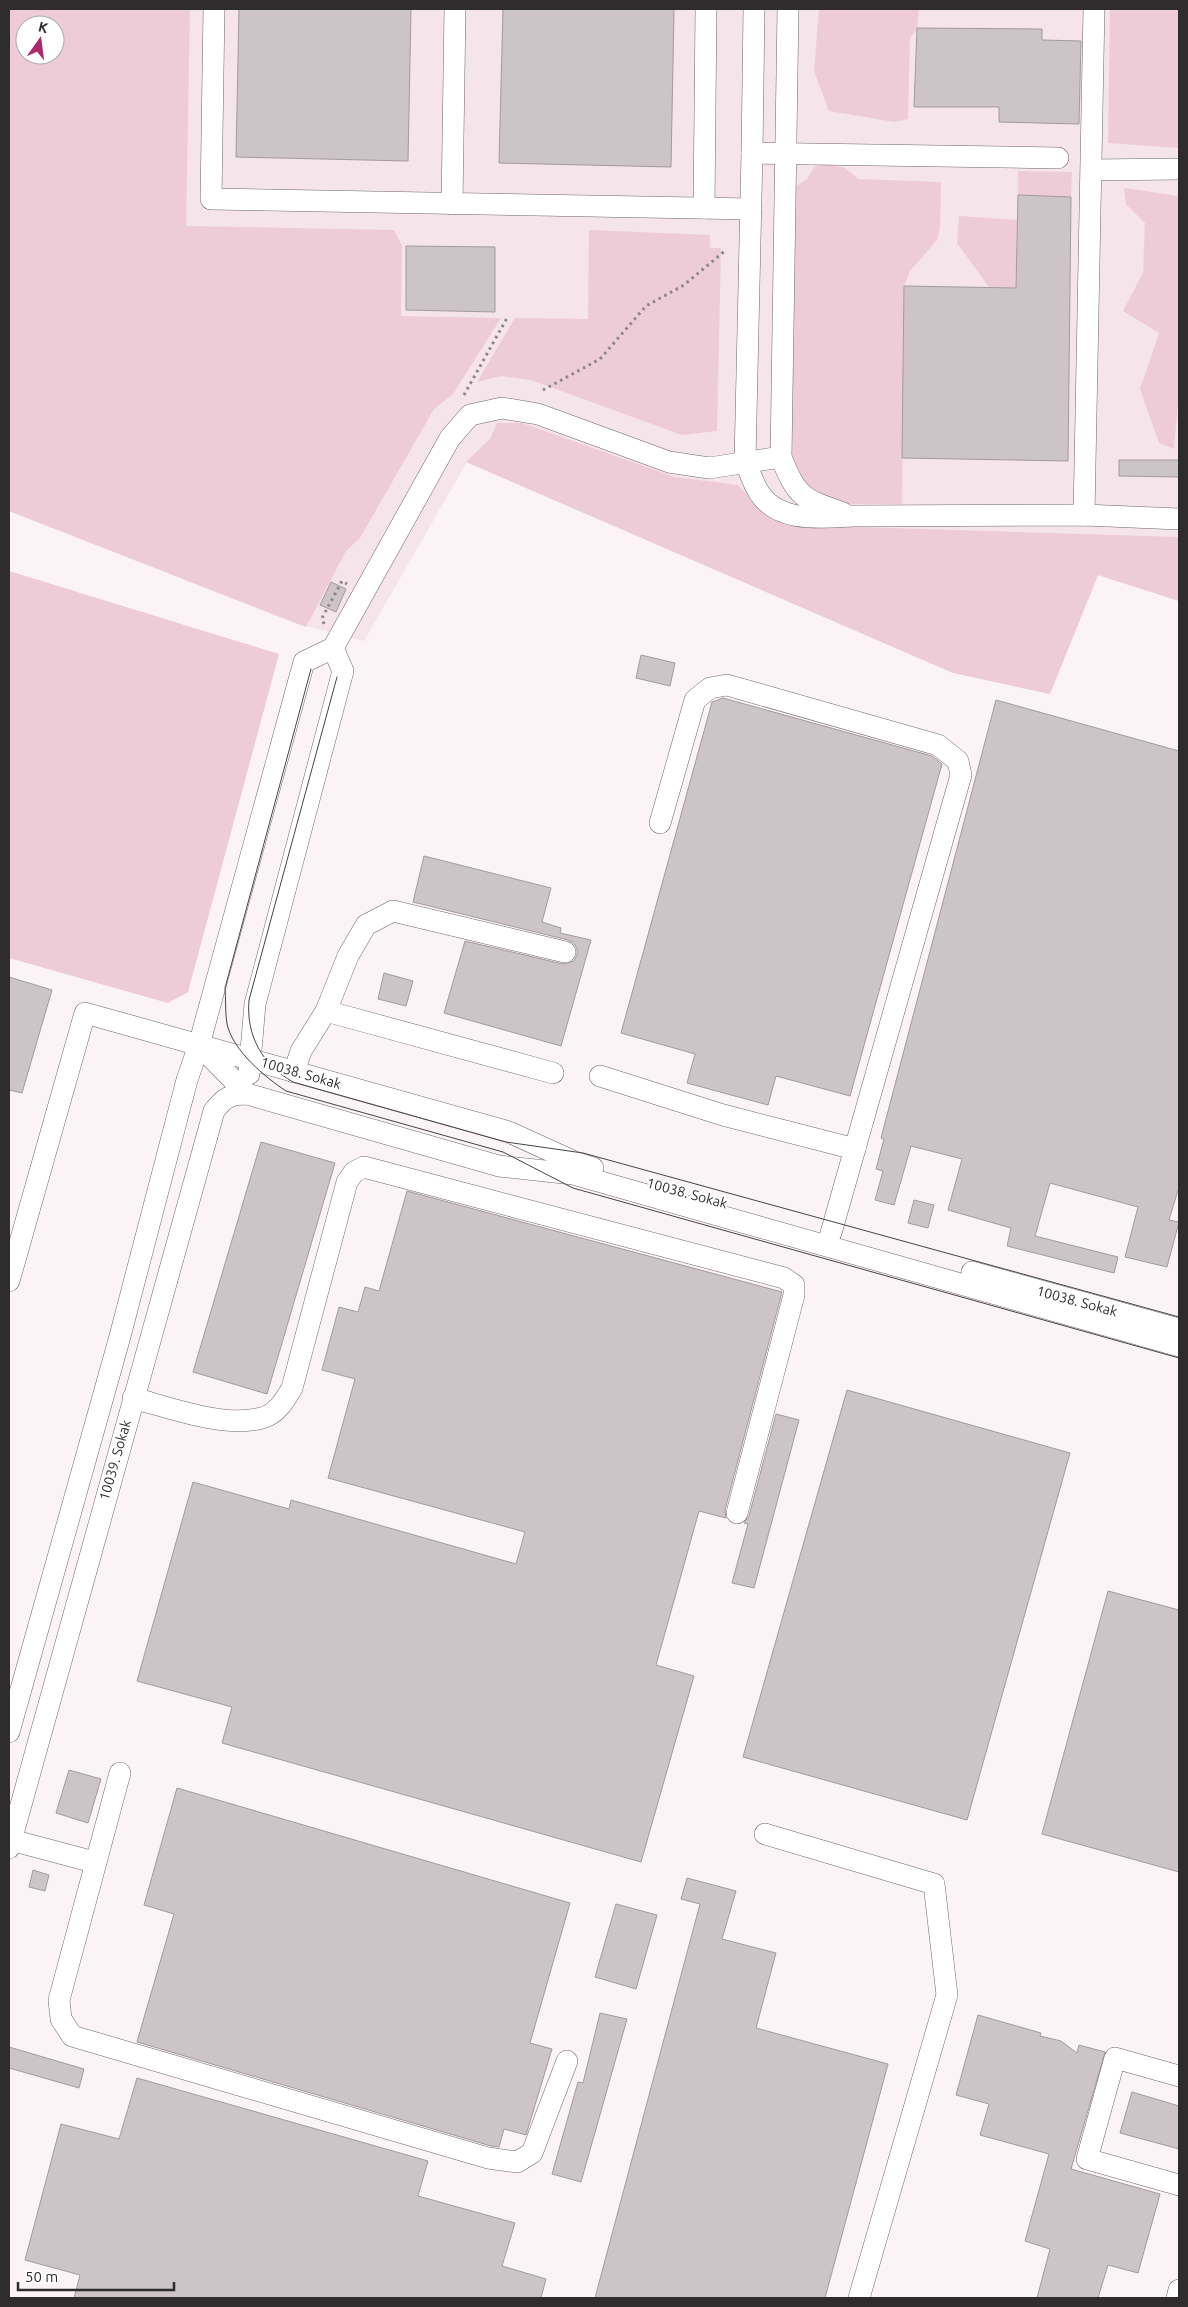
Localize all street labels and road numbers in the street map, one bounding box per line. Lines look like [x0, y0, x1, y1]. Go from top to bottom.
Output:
street label: 10038. Sokak [259, 1054, 343, 1092]
street label: 10038. Sokak [645, 1175, 729, 1211]
street label: 10038. Sokak [1035, 1283, 1119, 1319]
street label: 10039. Sokak [96, 1418, 134, 1502]

